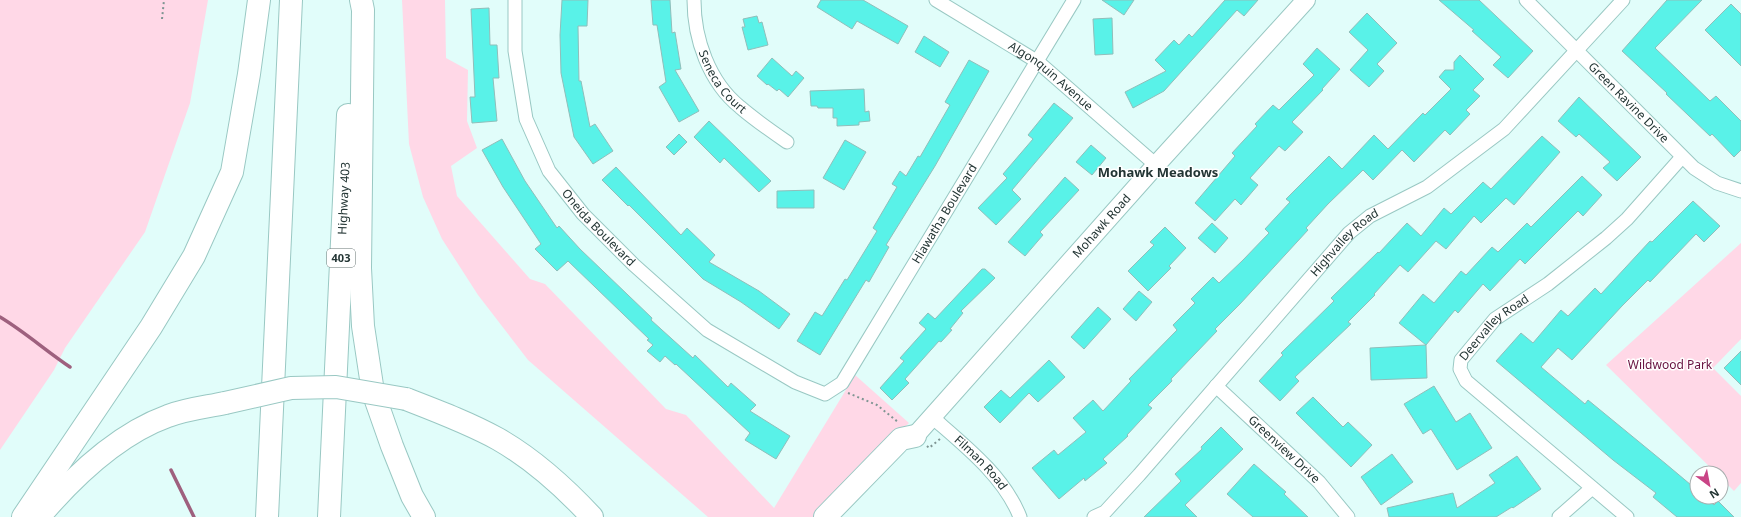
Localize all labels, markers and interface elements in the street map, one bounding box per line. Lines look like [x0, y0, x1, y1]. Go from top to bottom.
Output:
street label: Algonquin Avenue [1006, 37, 1097, 114]
street label: Seneca Court [695, 48, 751, 118]
street label: Green Ravine Drive [1585, 58, 1673, 147]
street label: Highway 403 [333, 161, 354, 235]
street label: Hiawatha Boulevard [907, 161, 981, 267]
district label: Mohawk Meadows [1098, 163, 1218, 181]
street label: Oneida Boulevard [558, 185, 640, 270]
street label: Mohawk Road [1068, 190, 1134, 261]
street label: Highvalley Road [1306, 204, 1381, 280]
road number: 403 [327, 249, 355, 267]
street label: Deervalley Road [1455, 290, 1532, 364]
park label: Wildwood Park [1628, 356, 1713, 373]
street label: Greenview Drive [1245, 411, 1324, 487]
street label: Filman Road [951, 431, 1012, 493]
north arrow [1689, 465, 1729, 505]
text: N [1707, 485, 1722, 503]

